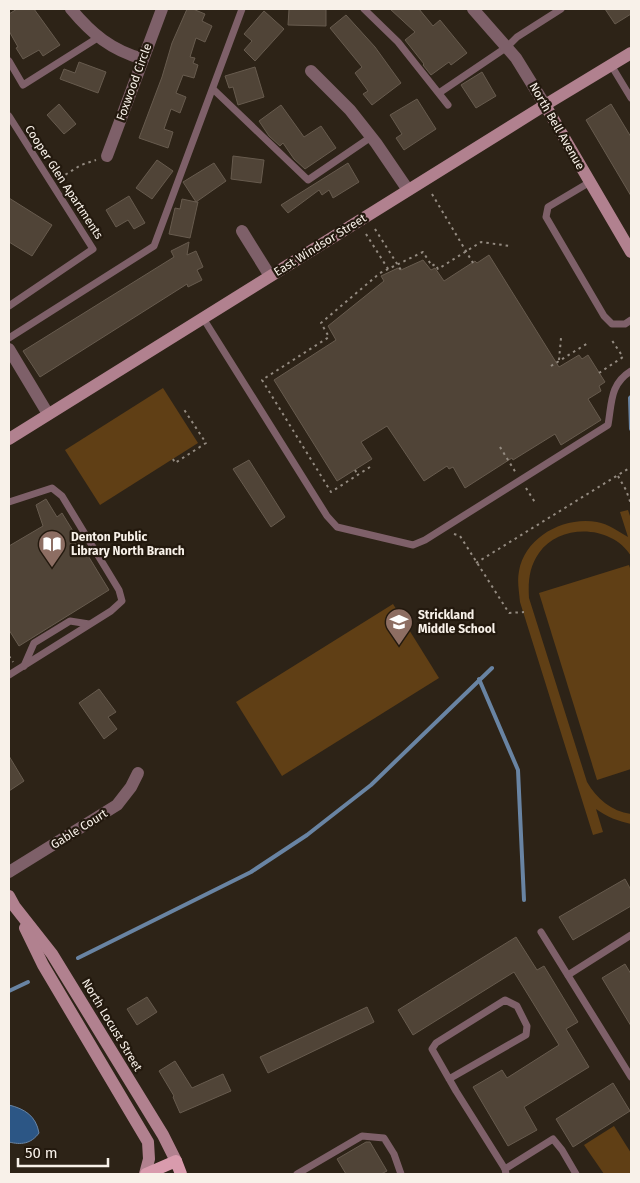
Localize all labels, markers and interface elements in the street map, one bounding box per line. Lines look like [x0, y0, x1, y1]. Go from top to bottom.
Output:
street label: Foxwood Circle [114, 41, 154, 123]
street label: North Bell Avenue [526, 80, 588, 172]
street label: Cooper Glen Apartments [22, 122, 106, 242]
street label: East Windsor Street [271, 211, 369, 279]
library icon: Denton Public Library North Branch [37, 529, 67, 568]
place label: Denton Public Library North Branch [71, 530, 185, 558]
school or university icon: Strickland Middle School [384, 607, 414, 646]
place label: Strickland Middle School [418, 608, 496, 636]
street label: Gable Court [48, 806, 110, 852]
street label: North Locust Street [79, 976, 145, 1074]
scale bar [18, 1136, 108, 1168]
text: 50 m [25, 1144, 58, 1162]

